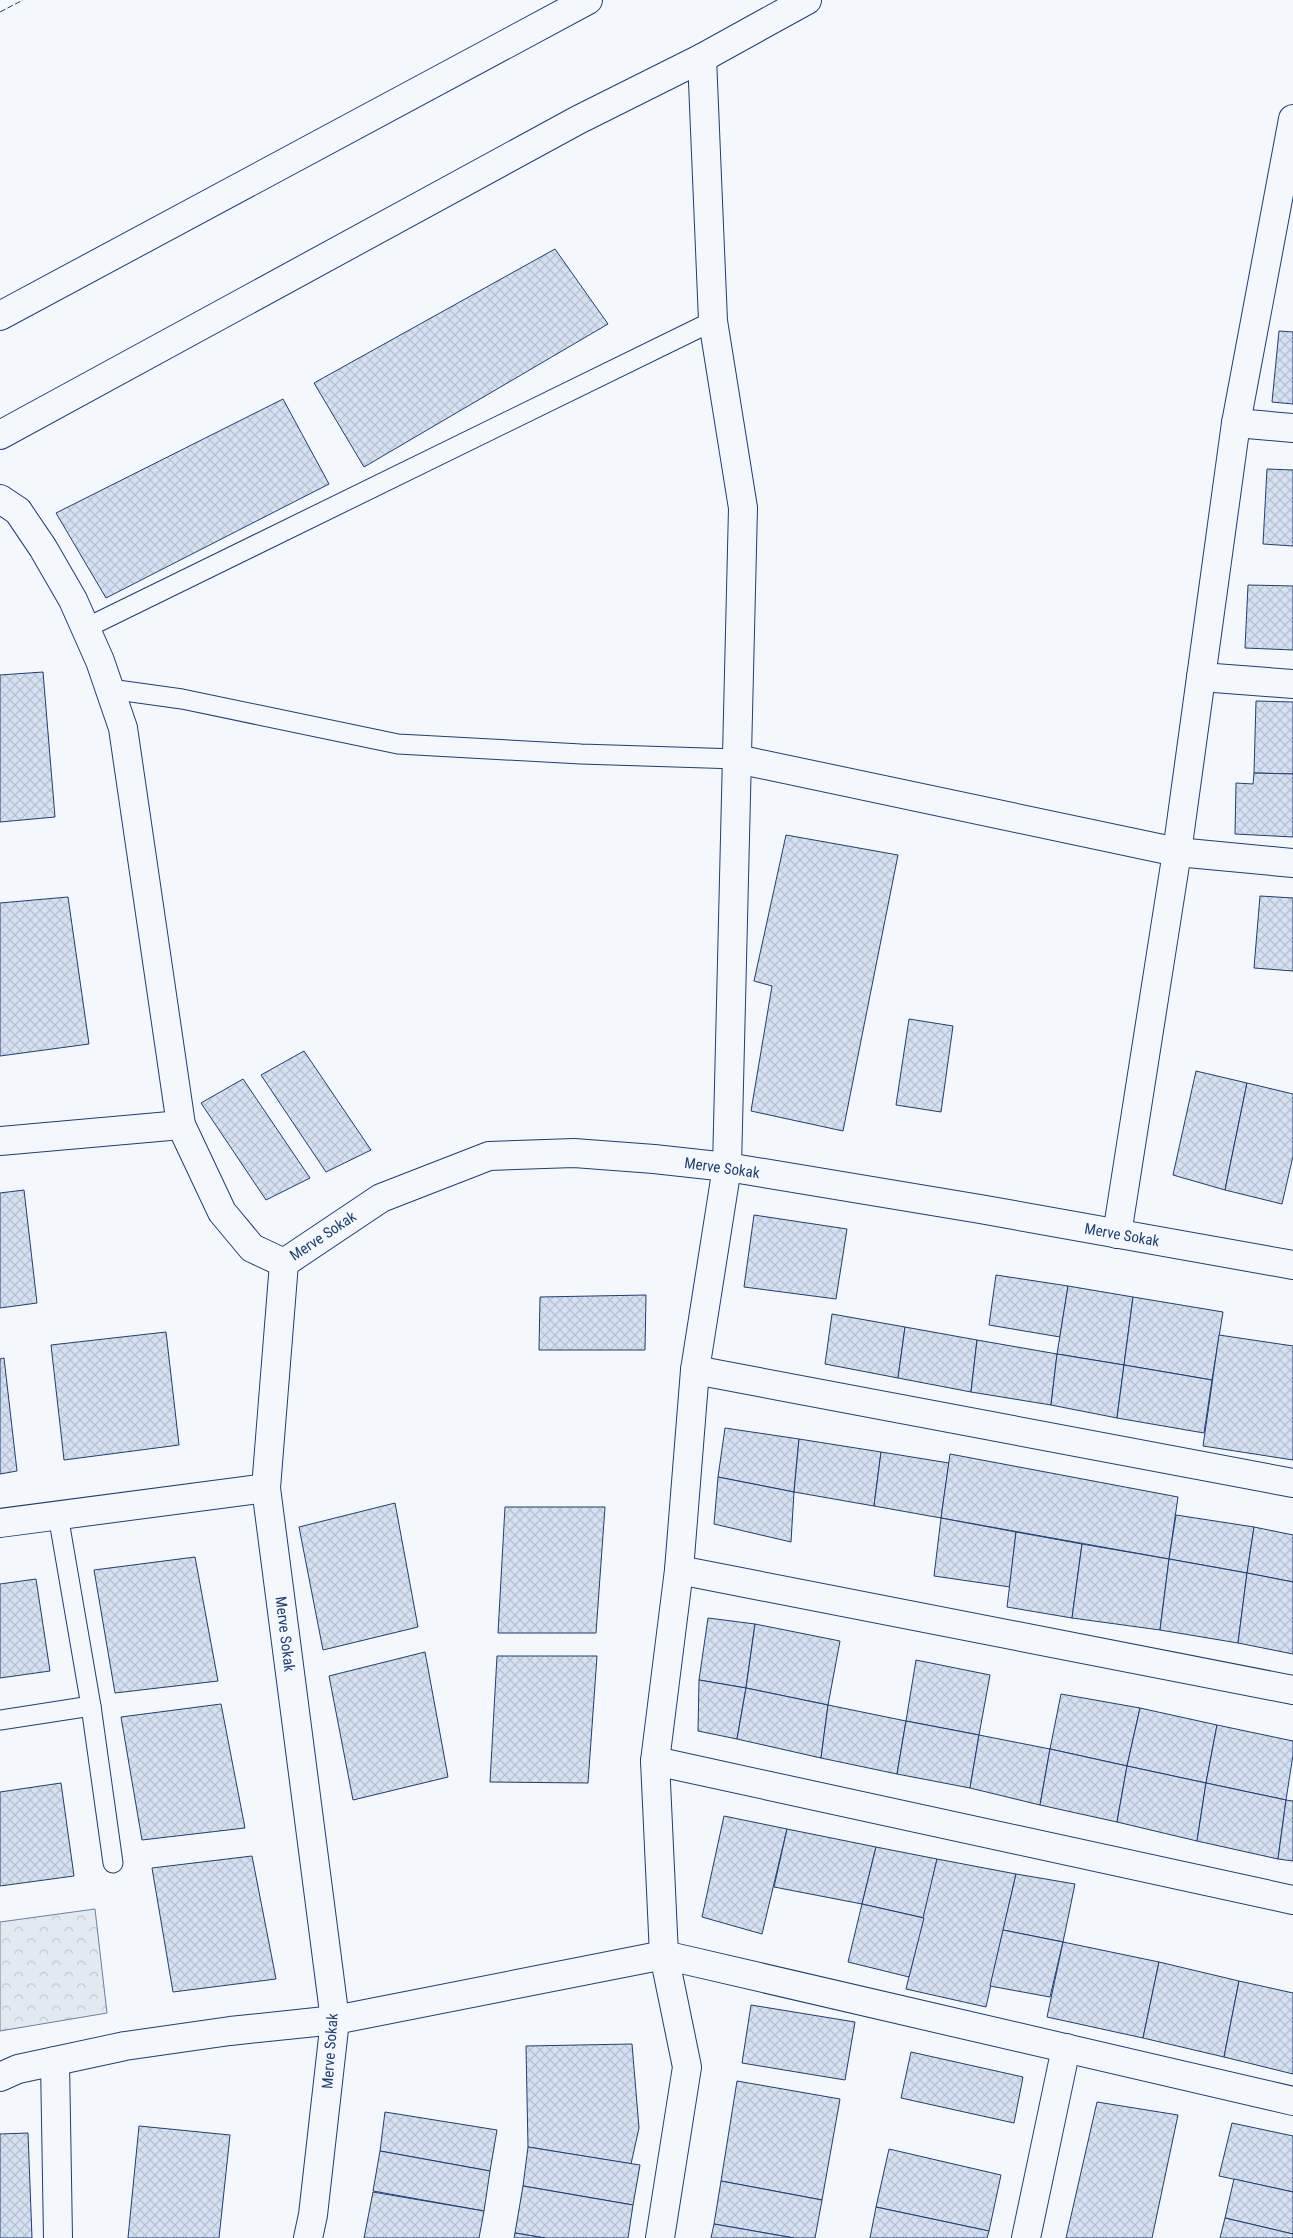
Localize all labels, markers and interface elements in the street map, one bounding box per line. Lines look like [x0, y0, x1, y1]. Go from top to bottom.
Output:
street label: Merve Sokak [683, 1154, 761, 1182]
street label: Merve Sokak [287, 1207, 360, 1265]
street label: Merve Sokak [1083, 1220, 1161, 1250]
street label: Merve Sokak [271, 1595, 299, 1673]
street label: Merve Sokak [318, 2012, 342, 2089]

